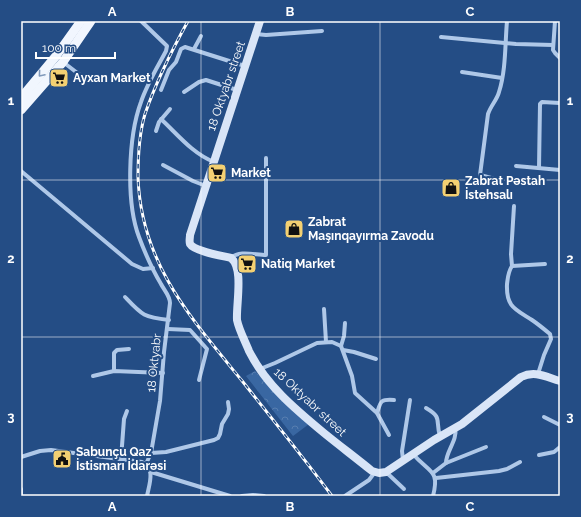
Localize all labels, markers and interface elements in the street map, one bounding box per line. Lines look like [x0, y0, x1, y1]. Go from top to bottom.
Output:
text: A [108, 4, 117, 19]
text: B [286, 4, 295, 19]
text: C [466, 4, 475, 19]
scale bar [36, 34, 115, 60]
street label: 18 Oktyabr street [204, 39, 248, 133]
text: 100 m [42, 41, 76, 55]
supermarket icon: Ayxan Market [48, 67, 70, 89]
one-way arrow [38, 70, 45, 77]
place label: Ayxan Market [73, 71, 151, 85]
text: 1 [8, 93, 15, 108]
text: 1 [567, 93, 574, 108]
supermarket icon: Market [206, 162, 228, 184]
place label: Market [231, 166, 271, 180]
place label: Zabrat Pəstah İstehsalı [465, 174, 545, 202]
shop icon: Zabrat Pəstah İstehsalı [440, 177, 462, 199]
place label: Zabrat Maşınqayırma Zavodu [308, 215, 434, 243]
shop icon: Zabrat Maşınqayırma Zavodu [283, 218, 305, 240]
text: 2 [7, 251, 15, 266]
text: 2 [566, 251, 574, 266]
supermarket icon: Natiq Market [236, 253, 258, 275]
place label: Natiq Market [261, 257, 335, 271]
street label: 18 Oktyabr [144, 332, 164, 393]
street label: 18 Oktyabr street [271, 365, 349, 439]
text: 3 [7, 409, 15, 424]
text: 3 [566, 409, 574, 424]
place label: Sabunçu Qaz İstismarı İdarəsi [76, 445, 166, 473]
public building icon: Sabunçu Qaz İstismarı İdarəsi [51, 448, 73, 470]
text: A [108, 499, 117, 514]
text: B [286, 499, 295, 514]
text: C [466, 499, 475, 514]

